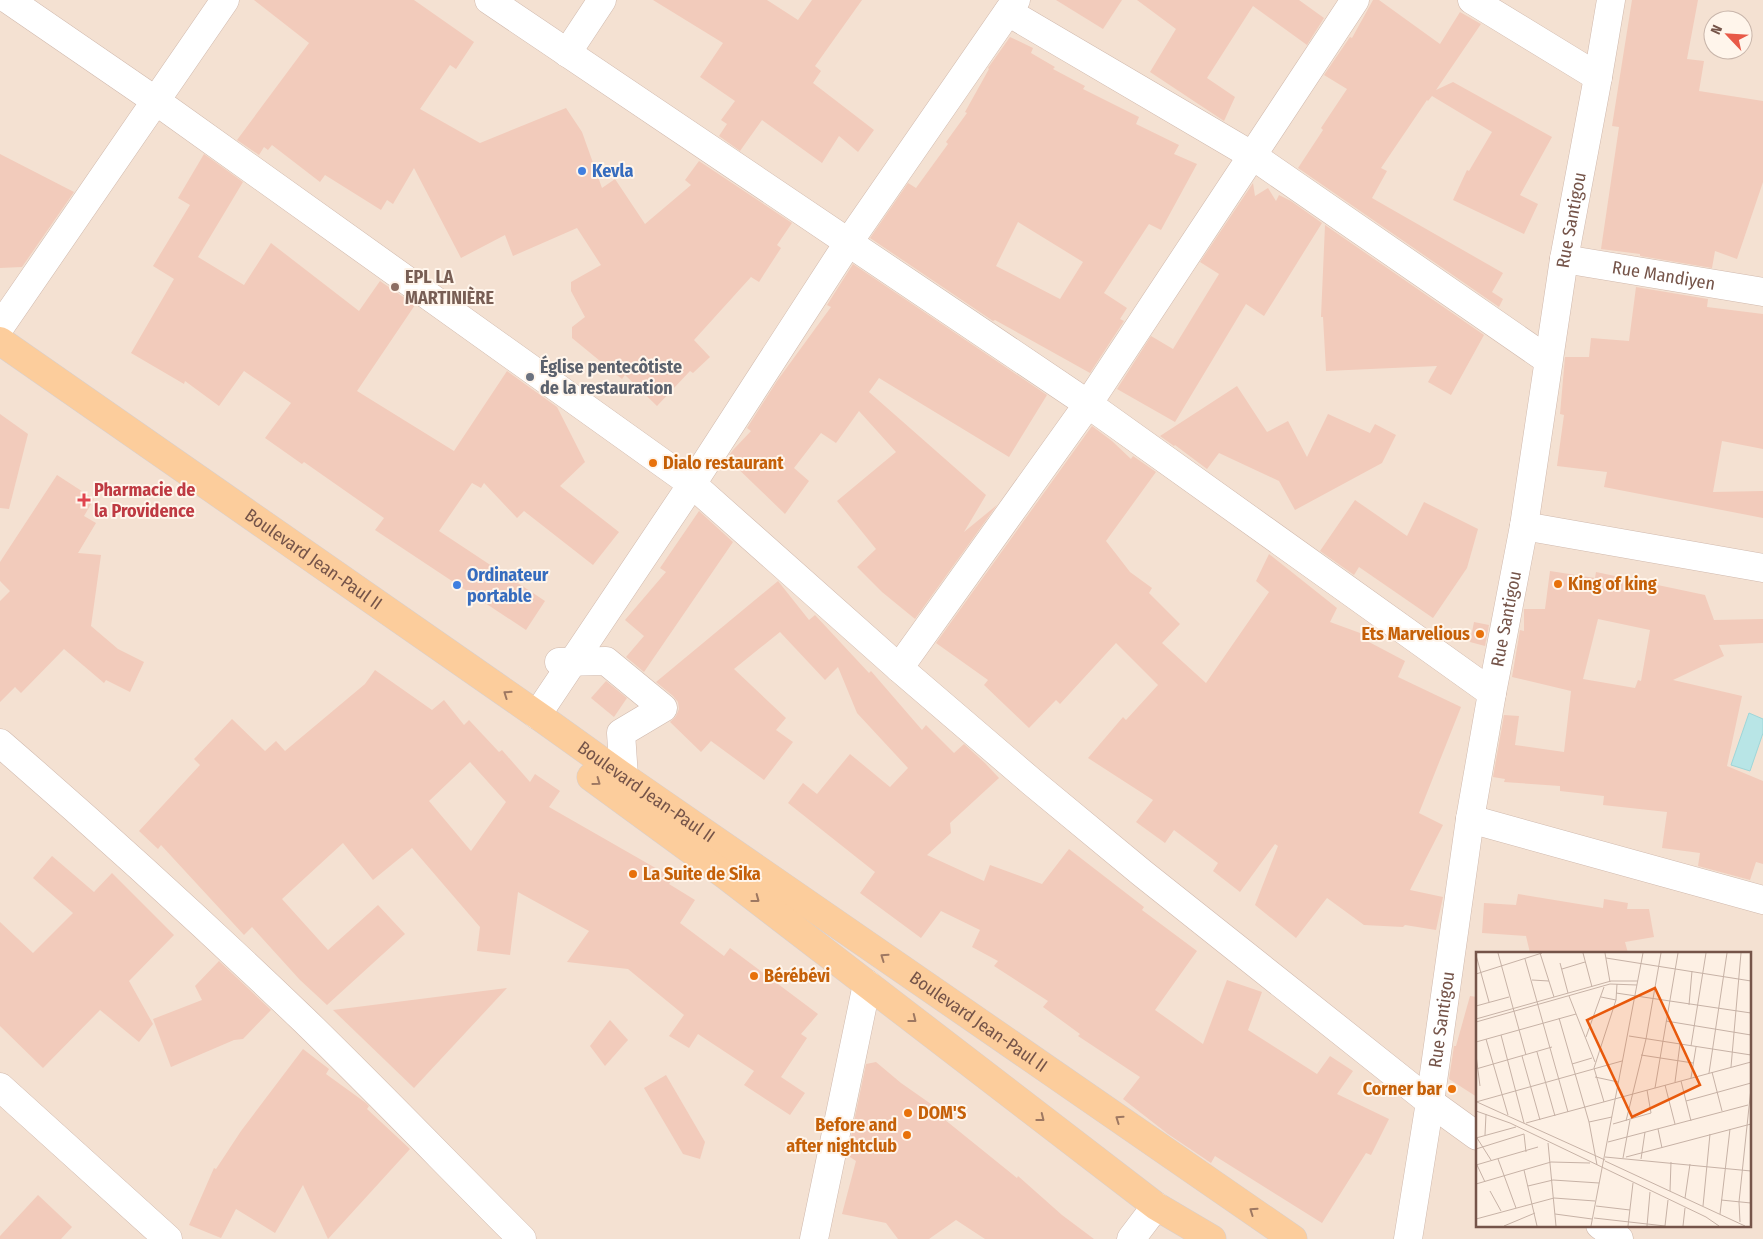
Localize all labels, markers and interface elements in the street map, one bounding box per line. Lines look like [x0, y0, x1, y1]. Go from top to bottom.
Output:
north arrow [1703, 10, 1753, 60]
text: N [1707, 22, 1726, 37]
place label: Kevla [592, 160, 633, 182]
marker: Kevla [576, 165, 588, 177]
street label: Rue Santigou [1552, 170, 1591, 270]
street label: Rue Mandiyen [1610, 256, 1717, 295]
place label: EPL LA MARTINIÈRE [405, 266, 494, 309]
marker: EPL LA MARTINIÈRE [389, 281, 401, 293]
place label: Église pentecôtiste de la restauration [540, 355, 682, 399]
marker: Église pentecôtiste de la restauration [524, 371, 536, 383]
place label: Dialo restaurant [663, 452, 784, 474]
marker: Dialo restaurant [647, 457, 659, 469]
place label: Pharmacie de la Providence [94, 479, 195, 522]
marker: Pharmacie de la Providence [78, 494, 90, 506]
street label: Boulevard Jean-Paul II [241, 504, 386, 615]
place label: Ordinateur portable [467, 564, 549, 607]
street label: Rue Santigou [1486, 569, 1526, 669]
place label: King of king [1568, 573, 1657, 595]
marker: King of king [1552, 578, 1564, 590]
marker: Ordinateur portable [451, 579, 463, 591]
place label: Ets Marvelious [1361, 623, 1470, 645]
marker: Ets Marvelious [1474, 628, 1486, 640]
one-way arrow [503, 691, 513, 700]
street label: Boulevard Jean-Paul II [573, 736, 719, 847]
one-way arrow [591, 776, 600, 784]
place label: La Suite de Sika [643, 863, 761, 885]
marker: La Suite de Sika [627, 868, 639, 880]
one-way arrow [750, 893, 759, 901]
inset map [1476, 952, 1750, 1226]
one-way arrow [880, 954, 890, 963]
place label: Bérébévi [764, 965, 830, 987]
street label: Boulevard Jean-Paul II [905, 967, 1051, 1077]
marker: Bérébévi [748, 970, 760, 982]
street label: Rue Santigou [1424, 970, 1459, 1069]
one-way arrow [907, 1013, 916, 1022]
place label: Corner bar [1363, 1078, 1442, 1100]
marker: Corner bar [1446, 1083, 1458, 1095]
place label: DOM'S [918, 1102, 966, 1124]
marker: DOM'S [902, 1107, 914, 1119]
one-way arrow [1035, 1112, 1045, 1121]
place label: Before and after nightclub [786, 1114, 897, 1157]
one-way arrow [1115, 1116, 1125, 1125]
marker: Before and after nightclub [901, 1129, 913, 1141]
one-way arrow [1249, 1208, 1258, 1217]

